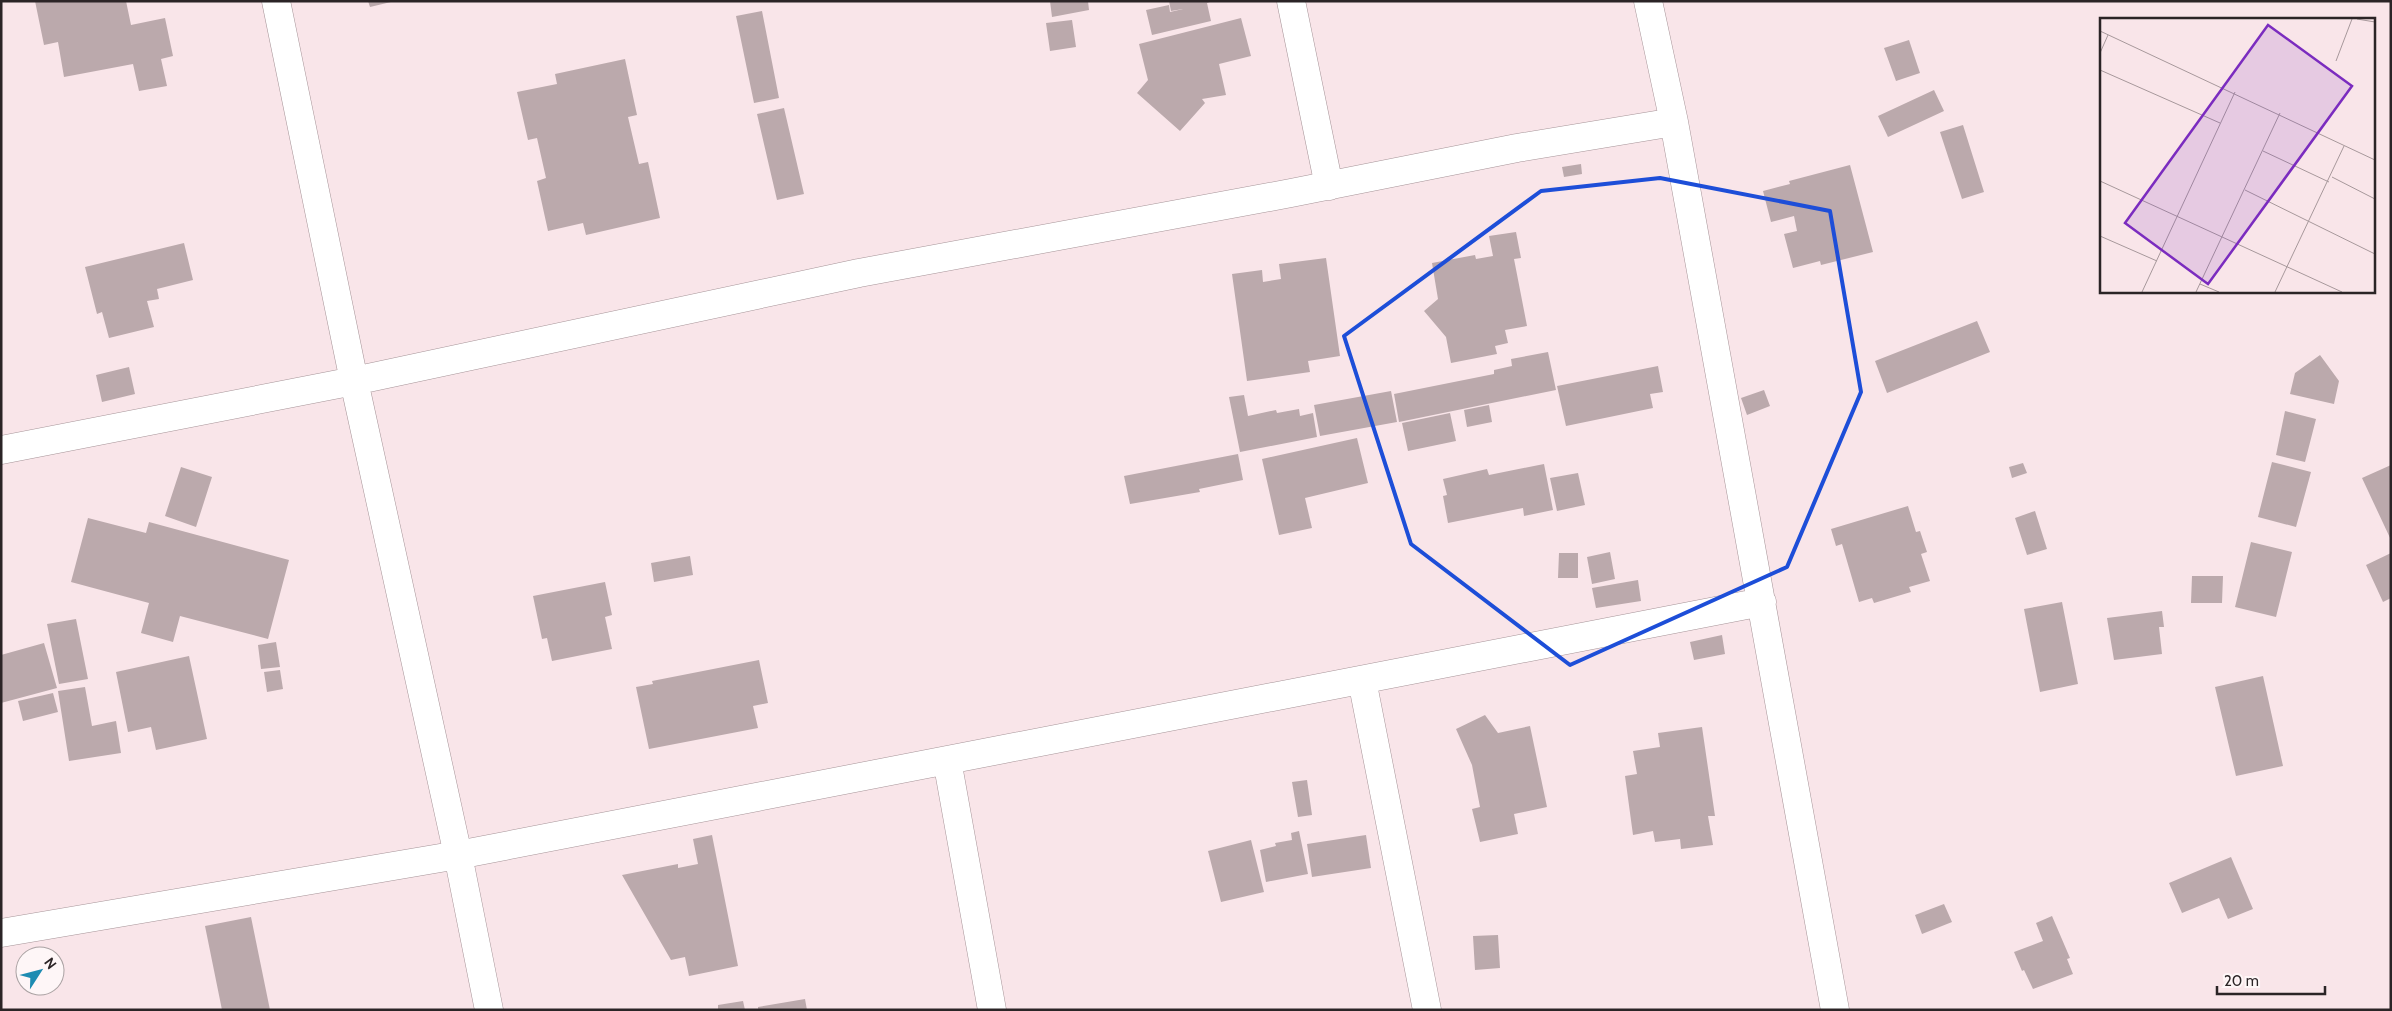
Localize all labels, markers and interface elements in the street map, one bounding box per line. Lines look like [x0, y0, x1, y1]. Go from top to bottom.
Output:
inset map [2100, 18, 2374, 292]
north arrow [15, 946, 65, 996]
text: N [40, 954, 61, 973]
scale bar [2217, 964, 2324, 996]
text: 20 m [2224, 972, 2259, 990]

